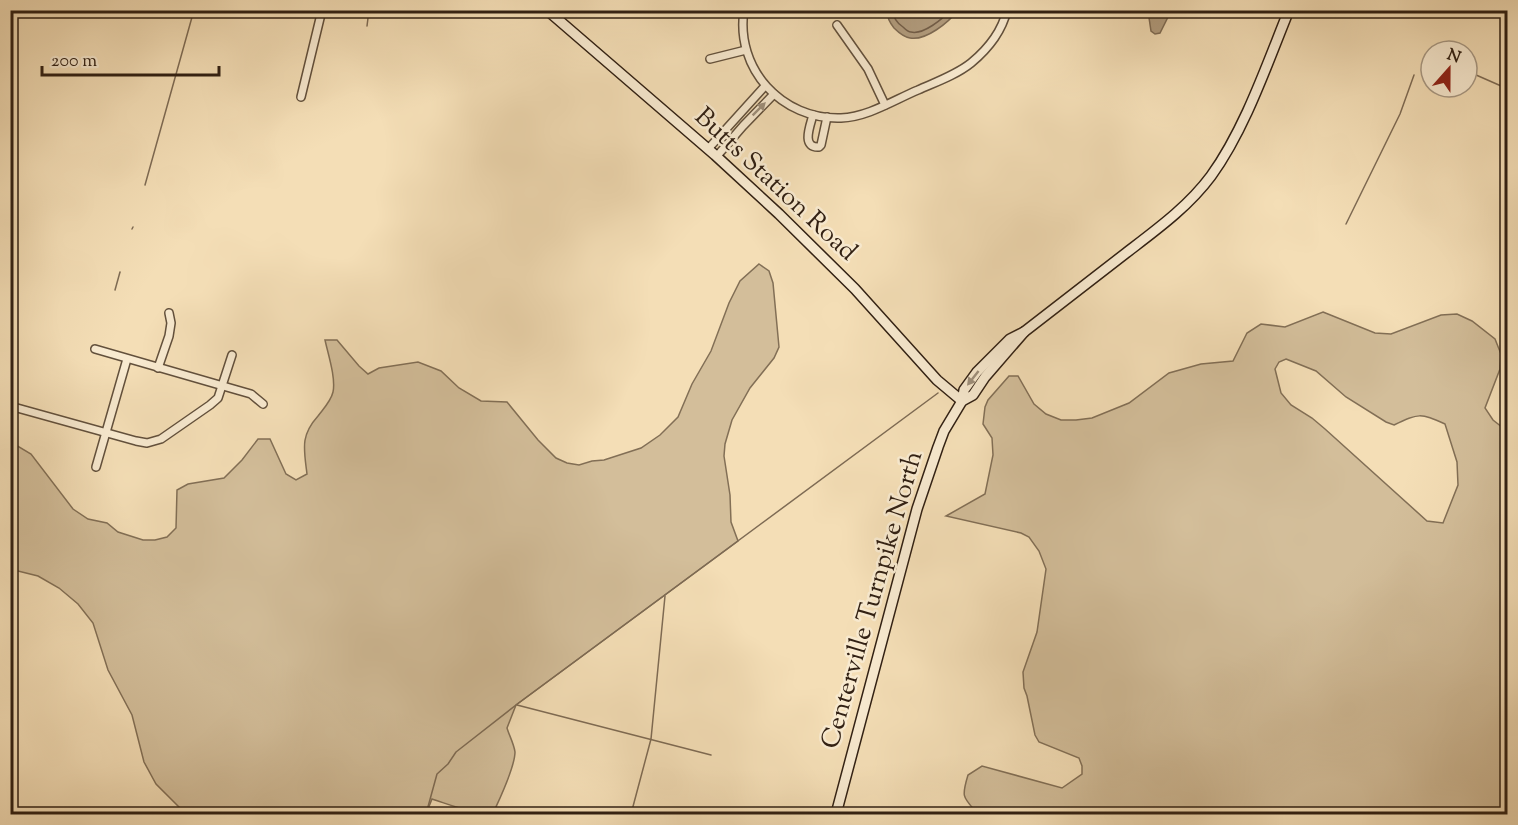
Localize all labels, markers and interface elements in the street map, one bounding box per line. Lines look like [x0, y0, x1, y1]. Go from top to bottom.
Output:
scale bar [42, 39, 219, 77]
north arrow [1419, 39, 1479, 99]
text: N [1443, 44, 1464, 70]
text: 200 m [51, 49, 97, 75]
street label: Butts Station Road [685, 100, 865, 271]
one-way arrow [752, 102, 766, 117]
one-way arrow [968, 370, 980, 385]
street label: Centerville Turnpike North [813, 447, 933, 753]

